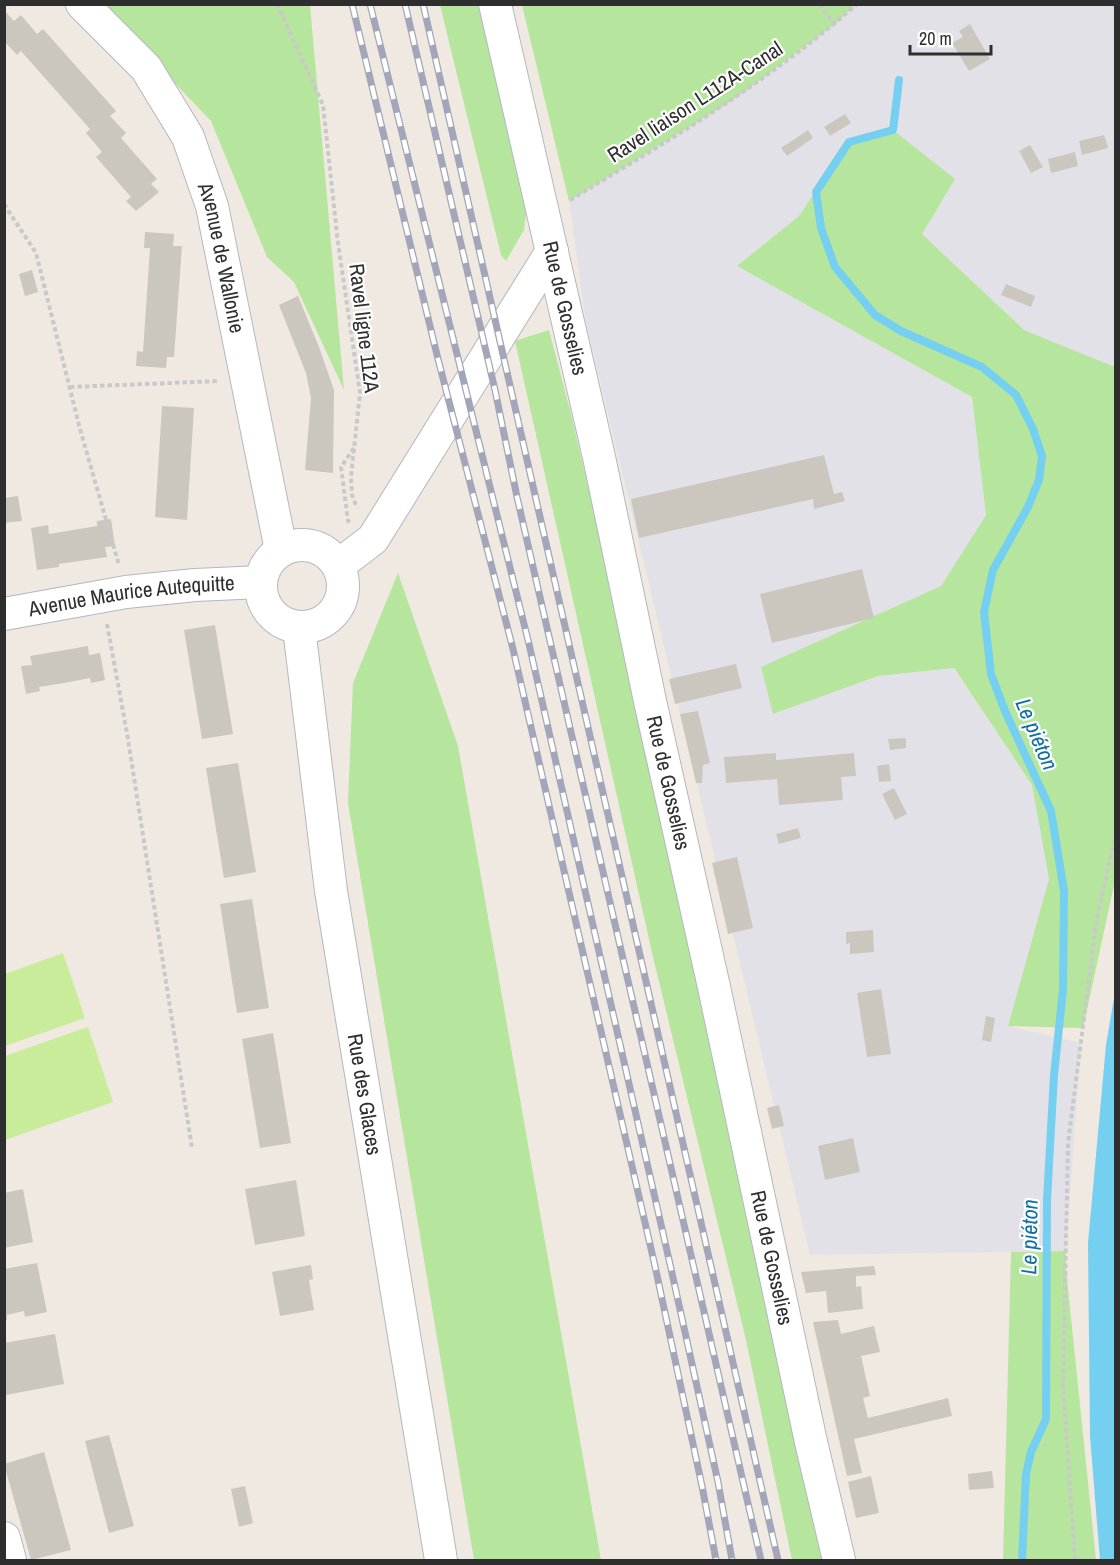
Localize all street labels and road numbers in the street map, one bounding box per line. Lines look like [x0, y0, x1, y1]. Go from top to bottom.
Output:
street label: Ravel liaison L112A-Canal [601, 34, 788, 169]
street label: Avenue de Wallonie [191, 177, 252, 336]
street label: Rue de Gosselies [536, 238, 595, 378]
street label: Ravel ligne 112A [342, 262, 387, 395]
street label: Avenue Maurice Autequitte [25, 568, 235, 623]
street label: Rue de Gosselies [640, 713, 698, 853]
street label: Rue des Glaces [341, 1031, 389, 1157]
street label: Rue de Gosselies [744, 1188, 801, 1328]

